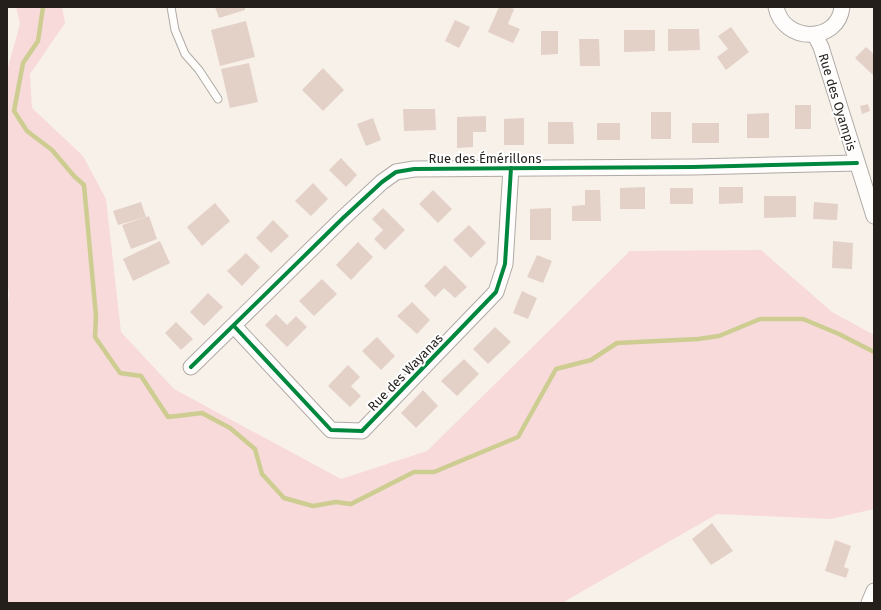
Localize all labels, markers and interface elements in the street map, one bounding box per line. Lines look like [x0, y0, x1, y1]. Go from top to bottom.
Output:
street label: Rue des Oyampis [816, 52, 859, 153]
street label: Rue des Émérillons [429, 151, 541, 166]
street label: Rue des Wayanas [365, 331, 446, 414]

